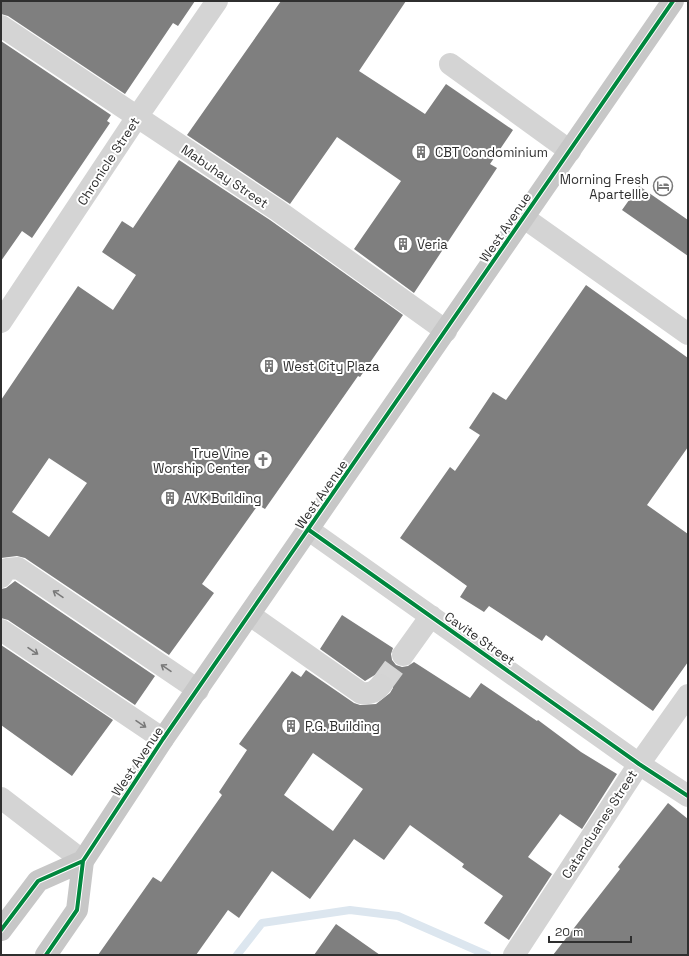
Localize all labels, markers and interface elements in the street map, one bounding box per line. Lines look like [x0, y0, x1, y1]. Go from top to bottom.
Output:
street label: Chronicle Street [74, 114, 143, 209]
street label: Mabuhay Street [178, 141, 271, 212]
building icon: CBT Condominium [410, 141, 432, 163]
place label: CBT Condominium [435, 144, 548, 161]
place label: Morning Fresh Apartellle [560, 171, 649, 203]
hotel icon: Morning Fresh Apartellle [652, 175, 674, 197]
street label: West Avenue [476, 189, 535, 265]
building icon: Veria [392, 233, 414, 255]
place label: Veria [417, 236, 448, 253]
building icon: West City Plaza [258, 355, 280, 377]
place label: West City Plaza [283, 358, 380, 375]
place label: True Vine Worship Center [153, 445, 249, 477]
church icon: True Vine Worship Center [252, 449, 274, 471]
street label: West Avenue [291, 456, 352, 532]
building icon: AVK Building [159, 487, 181, 509]
place label: AVK Building [184, 490, 262, 507]
one-way arrow [53, 590, 64, 598]
street label: Cavite Street [441, 608, 518, 669]
one-way arrow [28, 647, 39, 656]
one-way arrow [161, 664, 172, 672]
building icon: P.G. Building [280, 715, 302, 737]
place label: P.G. Building [305, 718, 380, 735]
one-way arrow [135, 720, 146, 728]
street label: West Avenue [108, 723, 167, 799]
street label: Catanduanes Street [558, 767, 641, 882]
scale bar [549, 918, 631, 944]
text: 20 m [555, 924, 583, 940]

